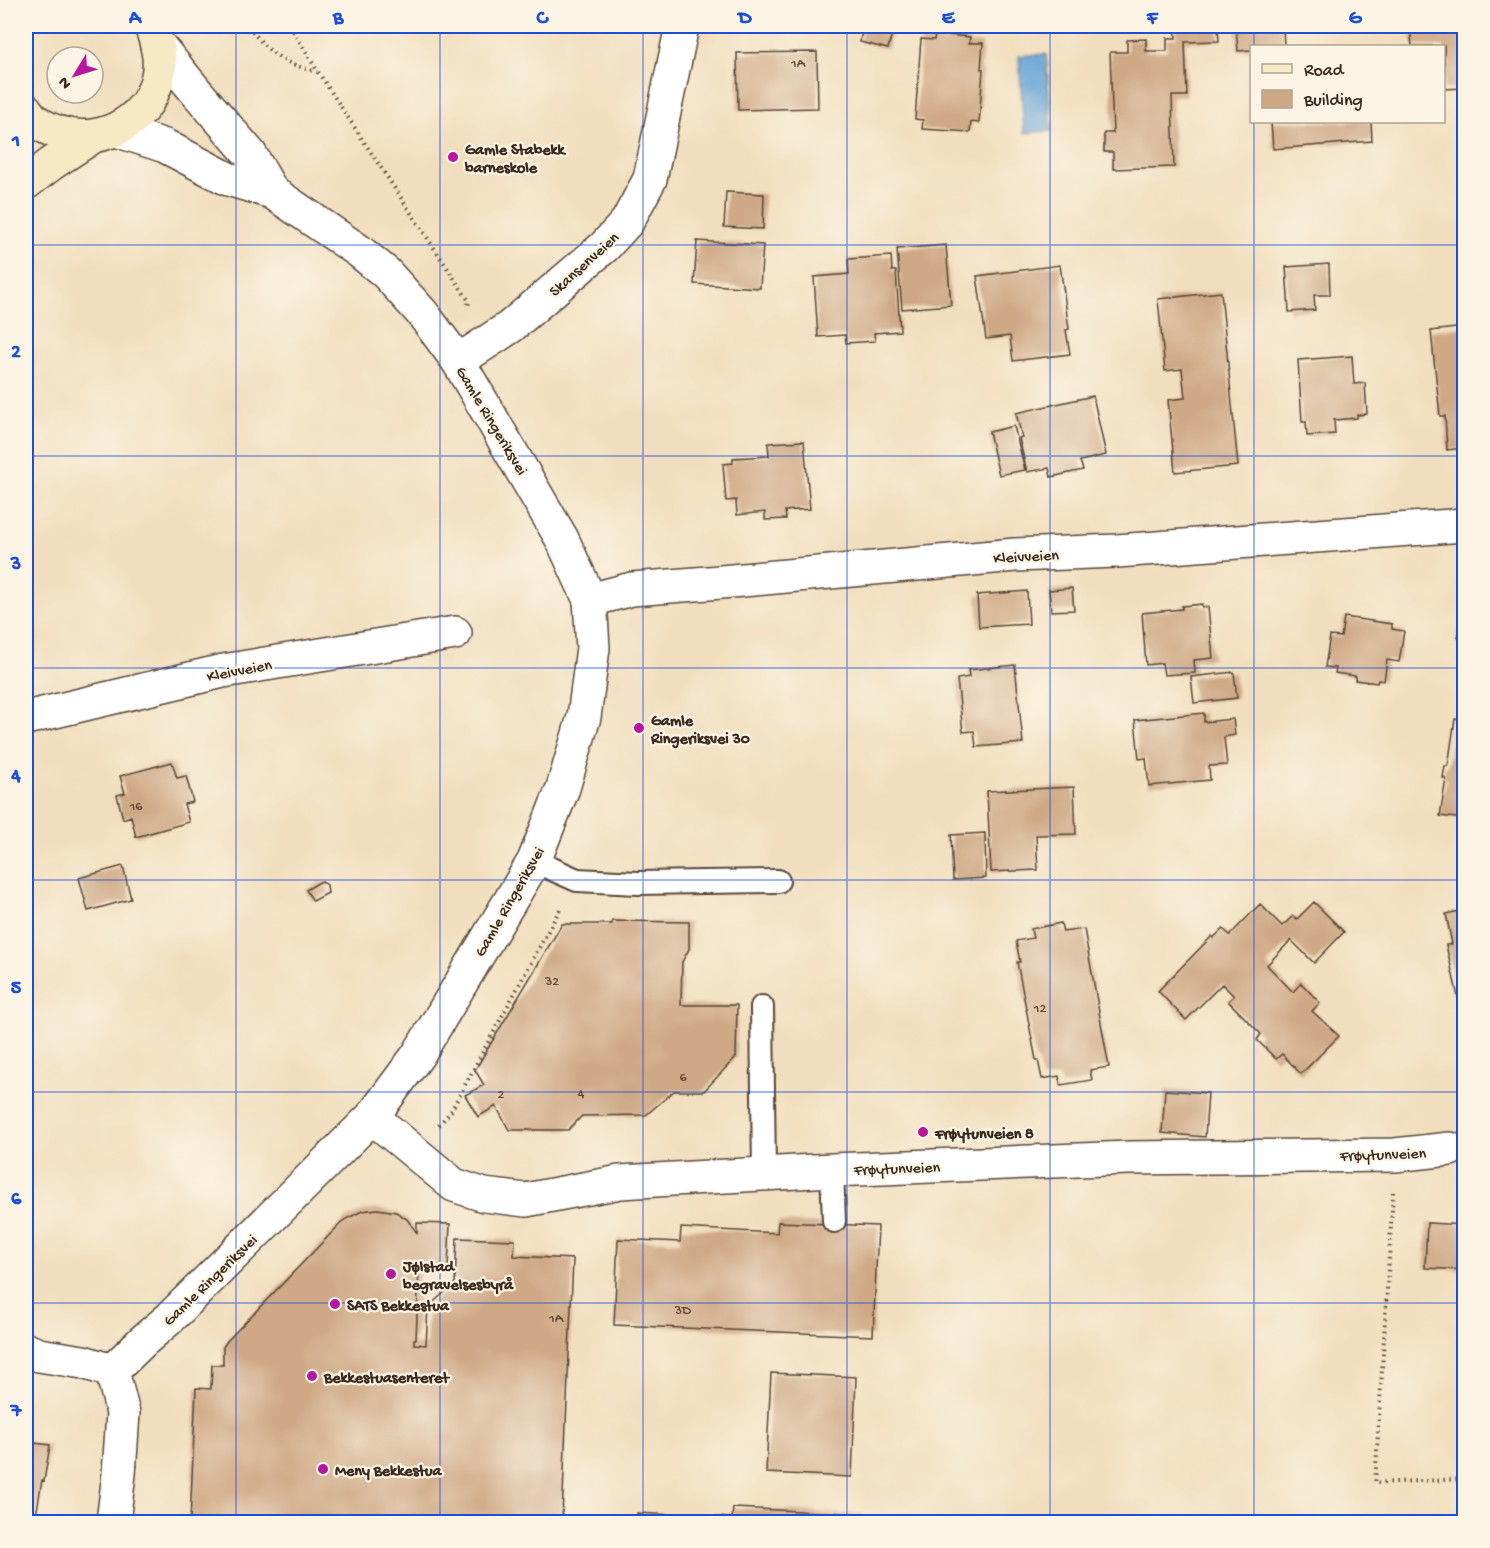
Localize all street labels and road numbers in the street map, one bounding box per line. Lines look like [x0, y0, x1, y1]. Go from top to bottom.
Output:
street label: Skansenveien [546, 229, 624, 302]
street label: Gamle Ringeriksvei [450, 364, 530, 480]
street label: Kleivveien [993, 547, 1060, 570]
street label: Kleivveien [206, 657, 274, 688]
street label: Gamle Ringeriksvei [472, 844, 550, 961]
street label: Frøytunveien [1339, 1145, 1427, 1168]
street label: Frøytunveien [853, 1159, 941, 1182]
street label: Gamle Ringeriksvei [160, 1232, 263, 1331]

